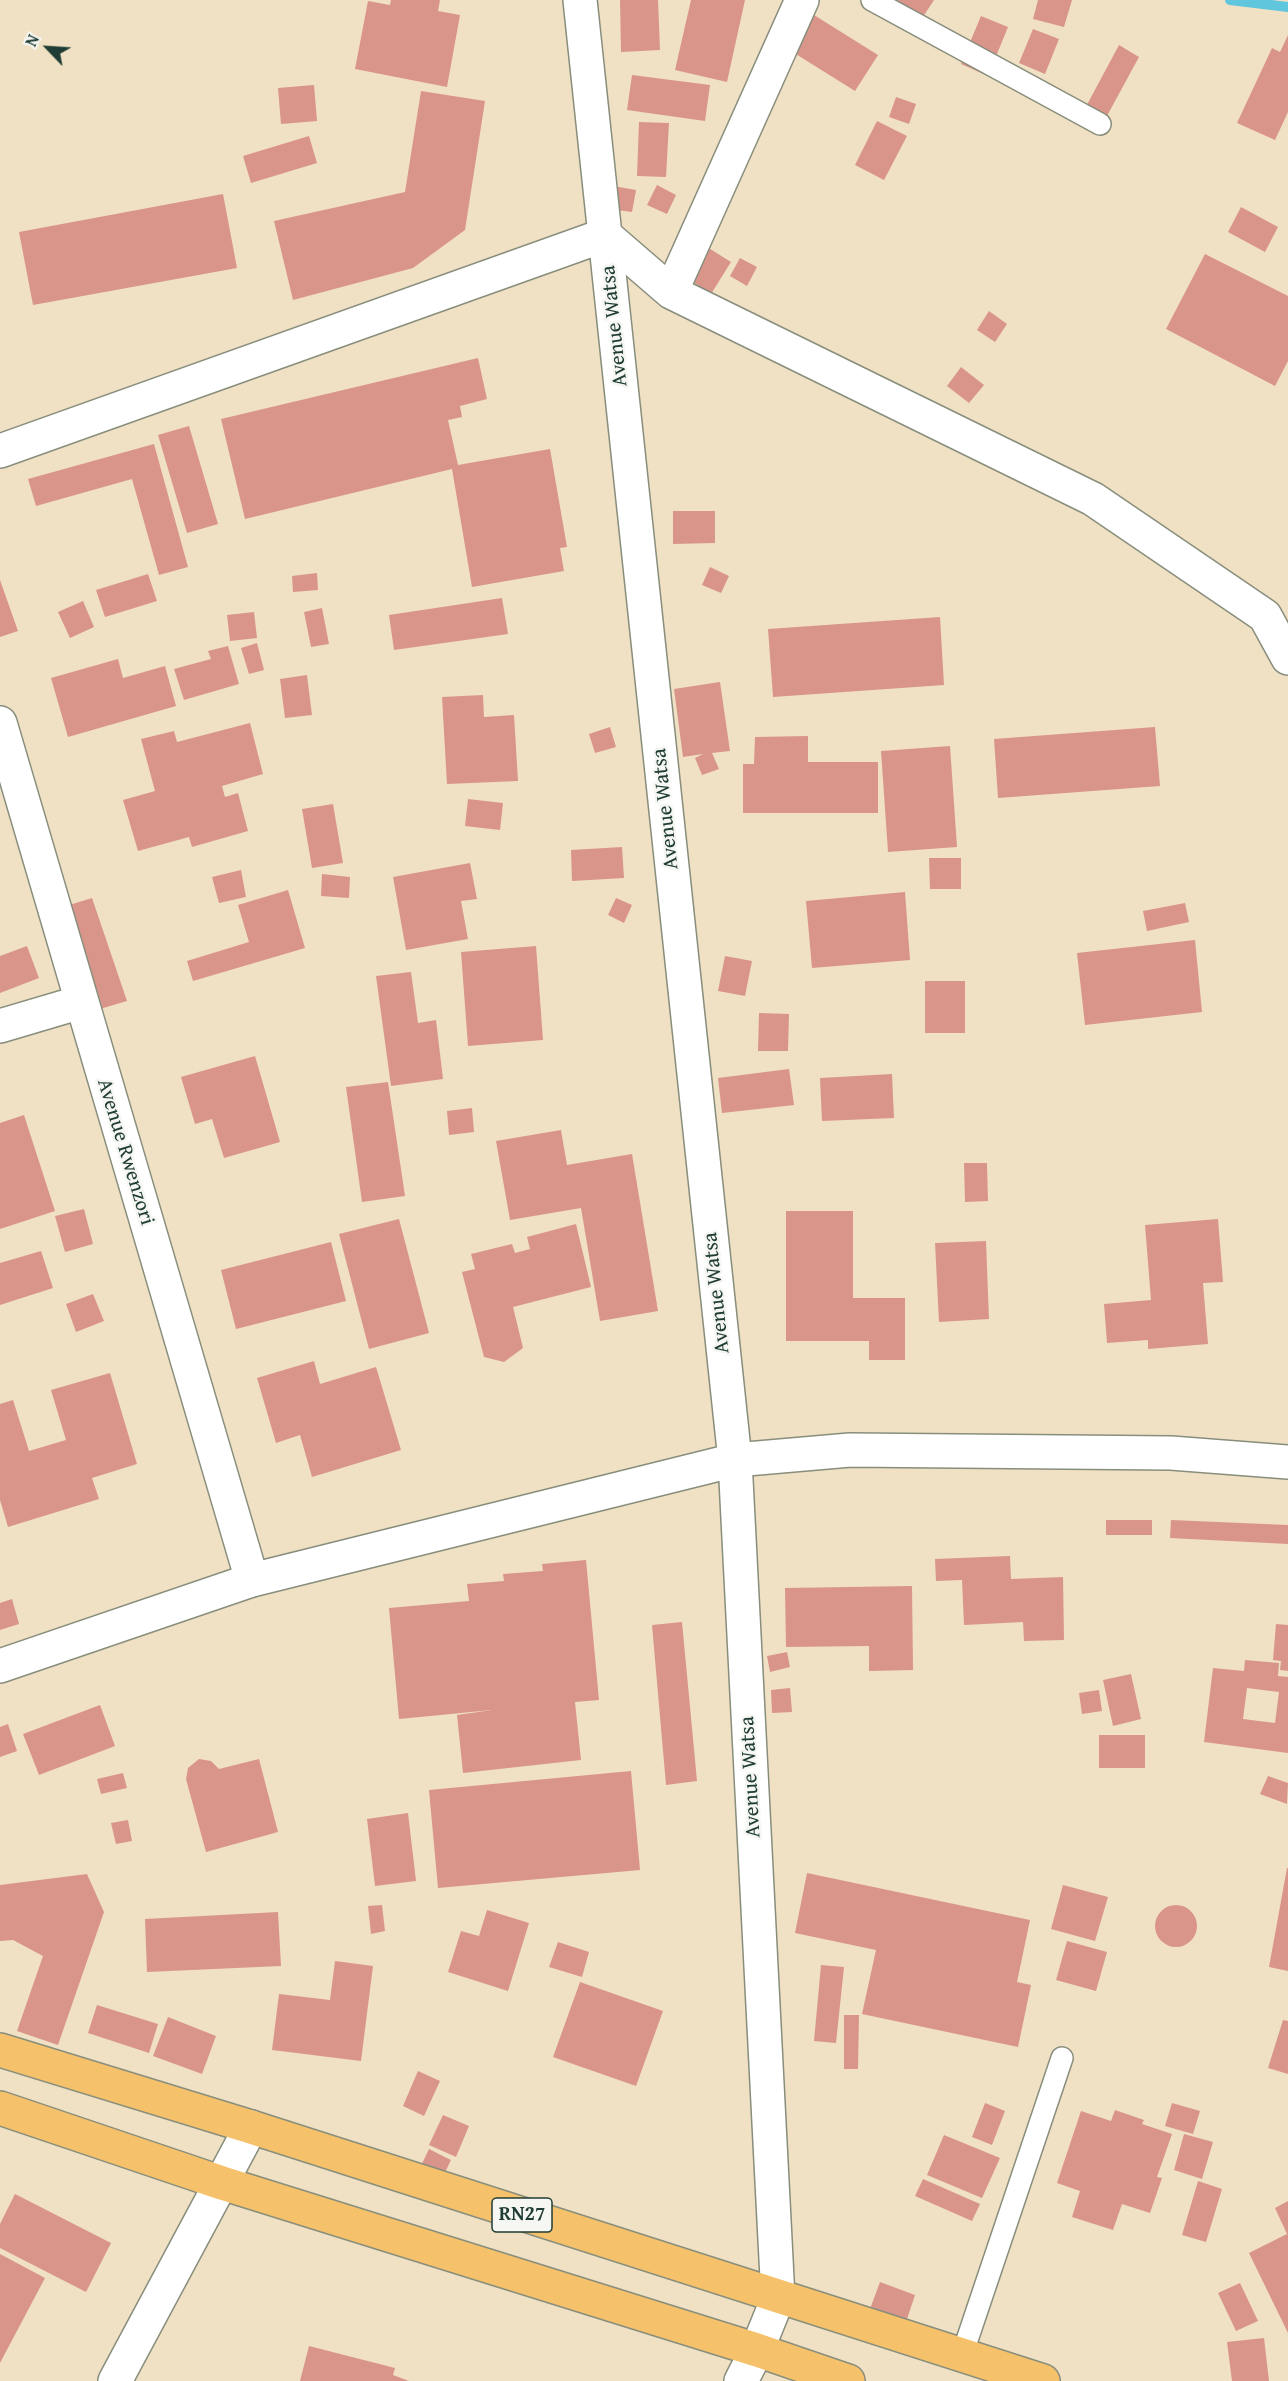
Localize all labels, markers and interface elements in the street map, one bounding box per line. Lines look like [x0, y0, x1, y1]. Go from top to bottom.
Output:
north arrow [18, 18, 78, 78]
text: N [19, 30, 45, 50]
street label: Avenue Watsa [596, 264, 634, 388]
street label: Avenue Watsa [647, 747, 685, 871]
street label: Avenue Rwenzori [91, 1076, 159, 1228]
street label: Avenue Watsa [698, 1231, 736, 1355]
street label: Avenue Watsa [735, 1716, 767, 1838]
road number: RN27 [492, 2198, 552, 2232]

